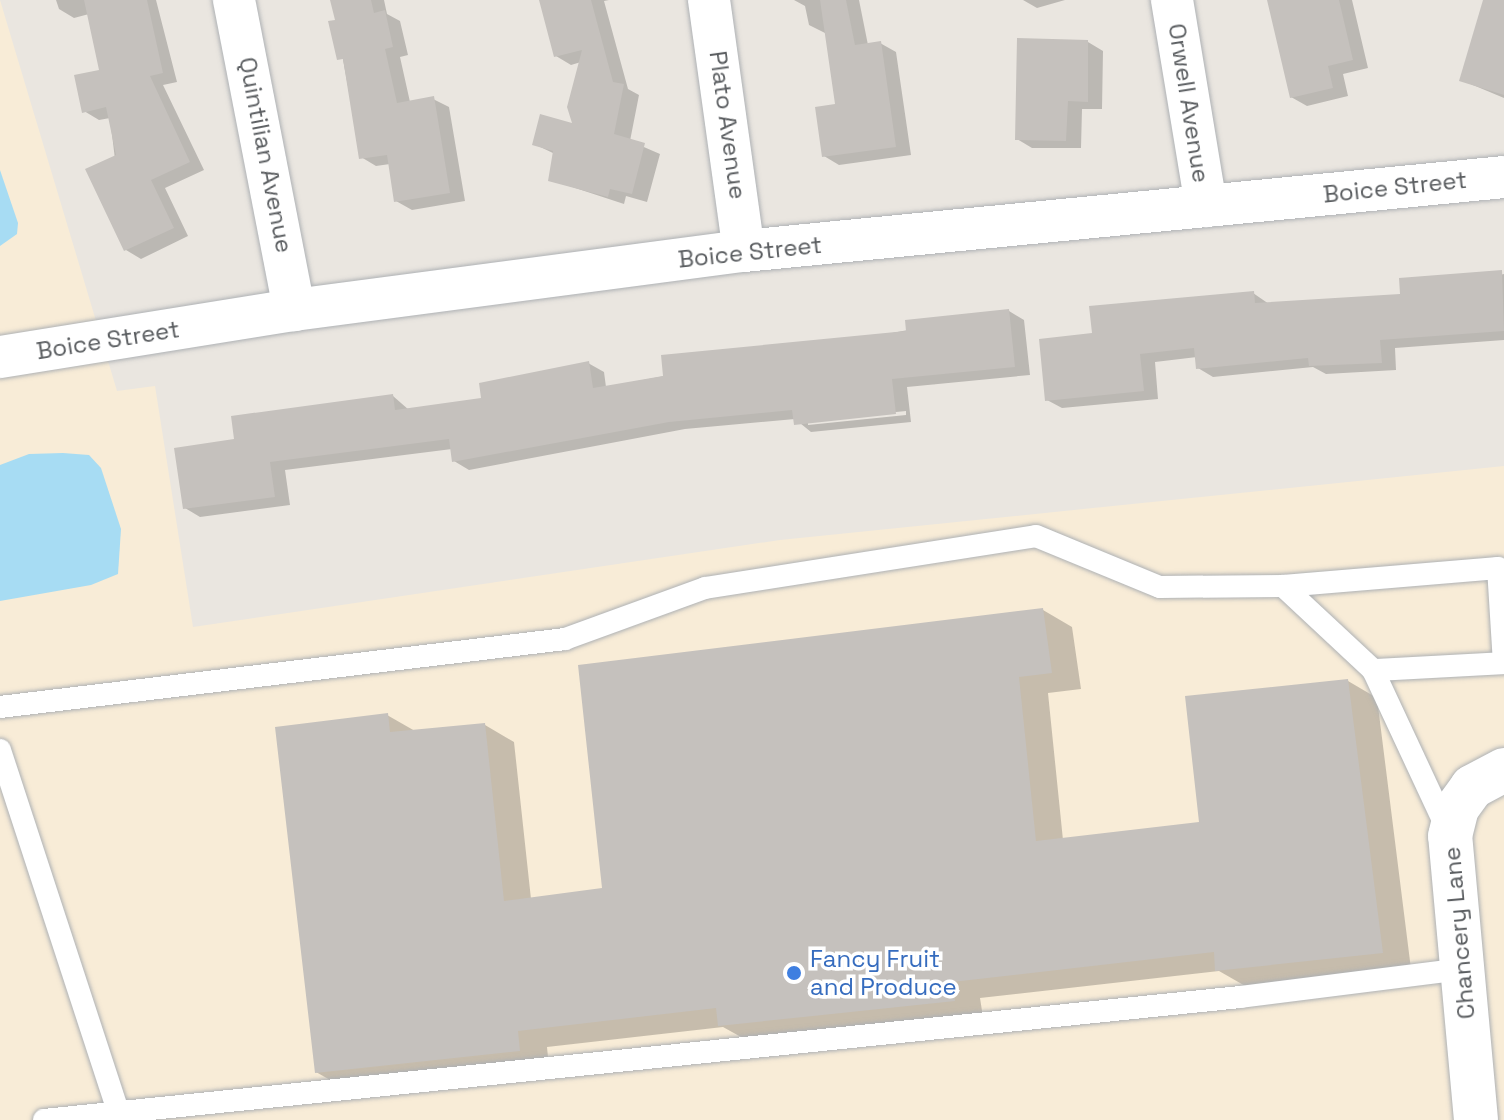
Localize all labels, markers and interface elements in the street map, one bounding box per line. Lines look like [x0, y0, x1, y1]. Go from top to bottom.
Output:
street label: Orwell Avenue [1162, 21, 1216, 185]
street label: Plato Avenue [703, 49, 753, 201]
street label: Quintilian Avenue [233, 55, 299, 255]
street label: Boice Street [1322, 165, 1468, 209]
street label: Boice Street [677, 230, 823, 274]
street label: Boice Street [34, 314, 182, 366]
street label: Chancery Lane [1437, 846, 1481, 1020]
place label: Fancy Fruit and Produce [810, 945, 957, 1001]
marker: Fancy Fruit and Produce [785, 964, 803, 982]

